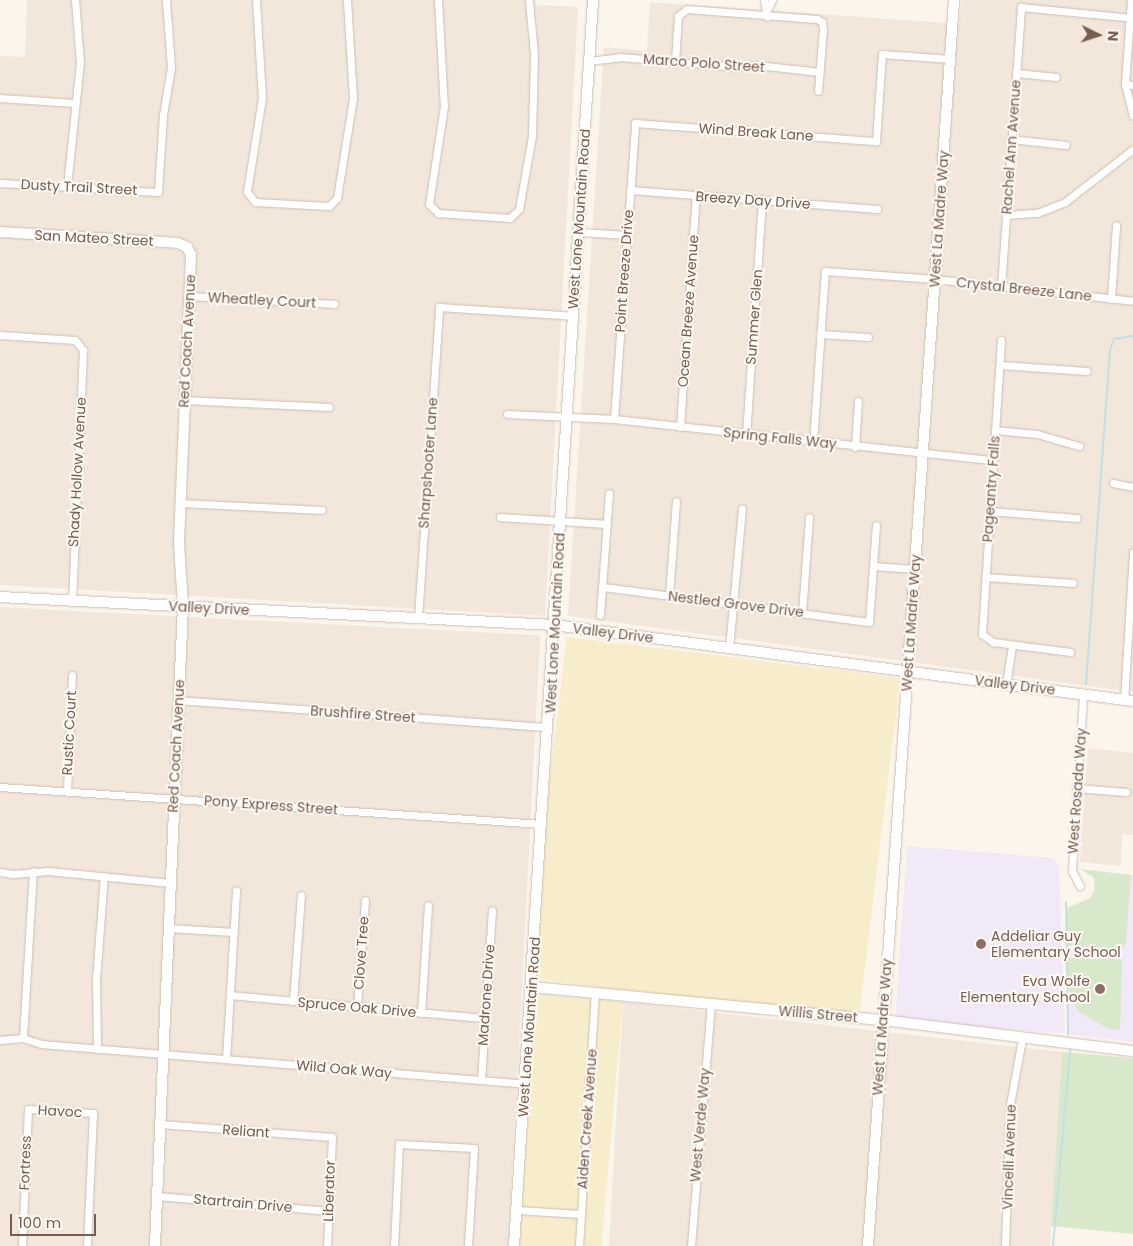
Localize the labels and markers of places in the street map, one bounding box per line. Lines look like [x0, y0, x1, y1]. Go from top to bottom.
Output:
place label: Addeliar Guy Elementary School [991, 928, 1121, 960]
marker: Addeliar Guy Elementary School [975, 938, 987, 950]
place label: Eva Wolfe Elementary School [960, 973, 1090, 1006]
marker: Eva Wolfe Elementary School [1094, 983, 1106, 995]

